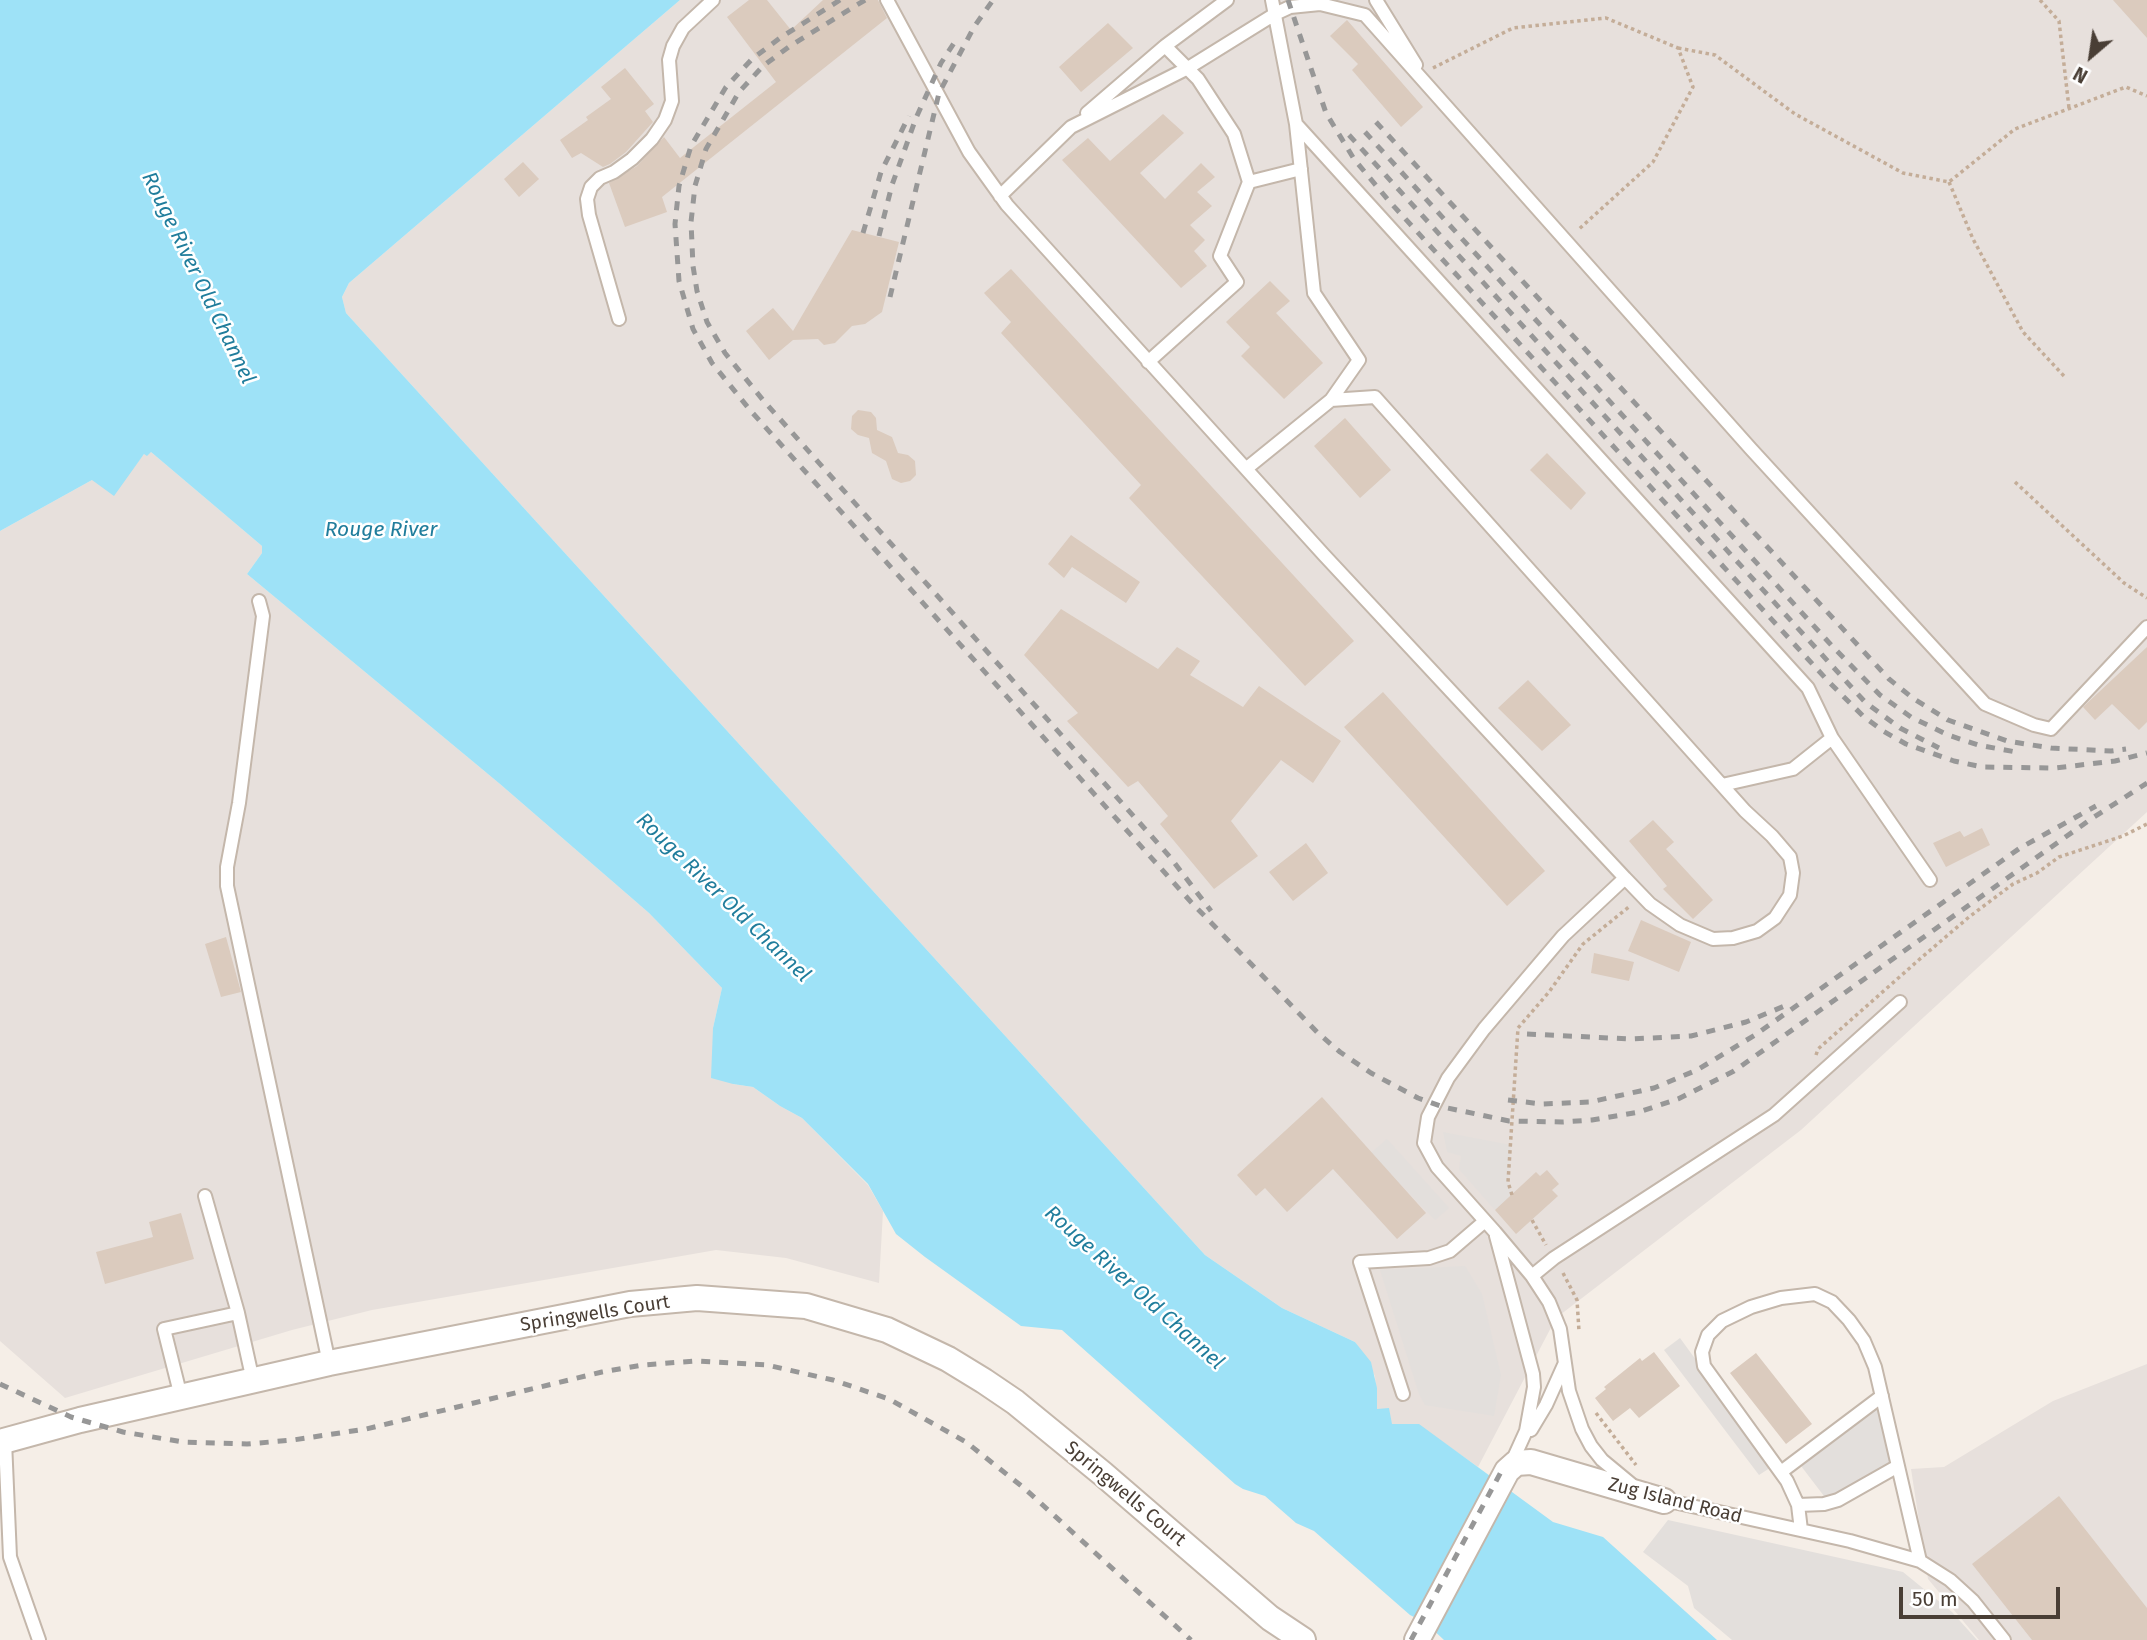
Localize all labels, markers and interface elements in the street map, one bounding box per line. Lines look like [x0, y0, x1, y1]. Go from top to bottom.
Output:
north arrow [2056, 21, 2126, 91]
text: N [2069, 62, 2092, 88]
water label: Rouge River Old Channel [136, 168, 260, 388]
water label: Rouge River [325, 517, 437, 543]
water label: Rouge River Old Channel [631, 808, 815, 988]
water label: Rouge River Old Channel [1039, 1201, 1229, 1375]
street label: Springwells Court [519, 1291, 671, 1337]
street label: Springwells Court [1060, 1437, 1190, 1551]
street label: Zug Island Road [1606, 1473, 1744, 1529]
scale bar [1902, 1574, 2063, 1618]
text: 50 m [1912, 1586, 1958, 1612]

